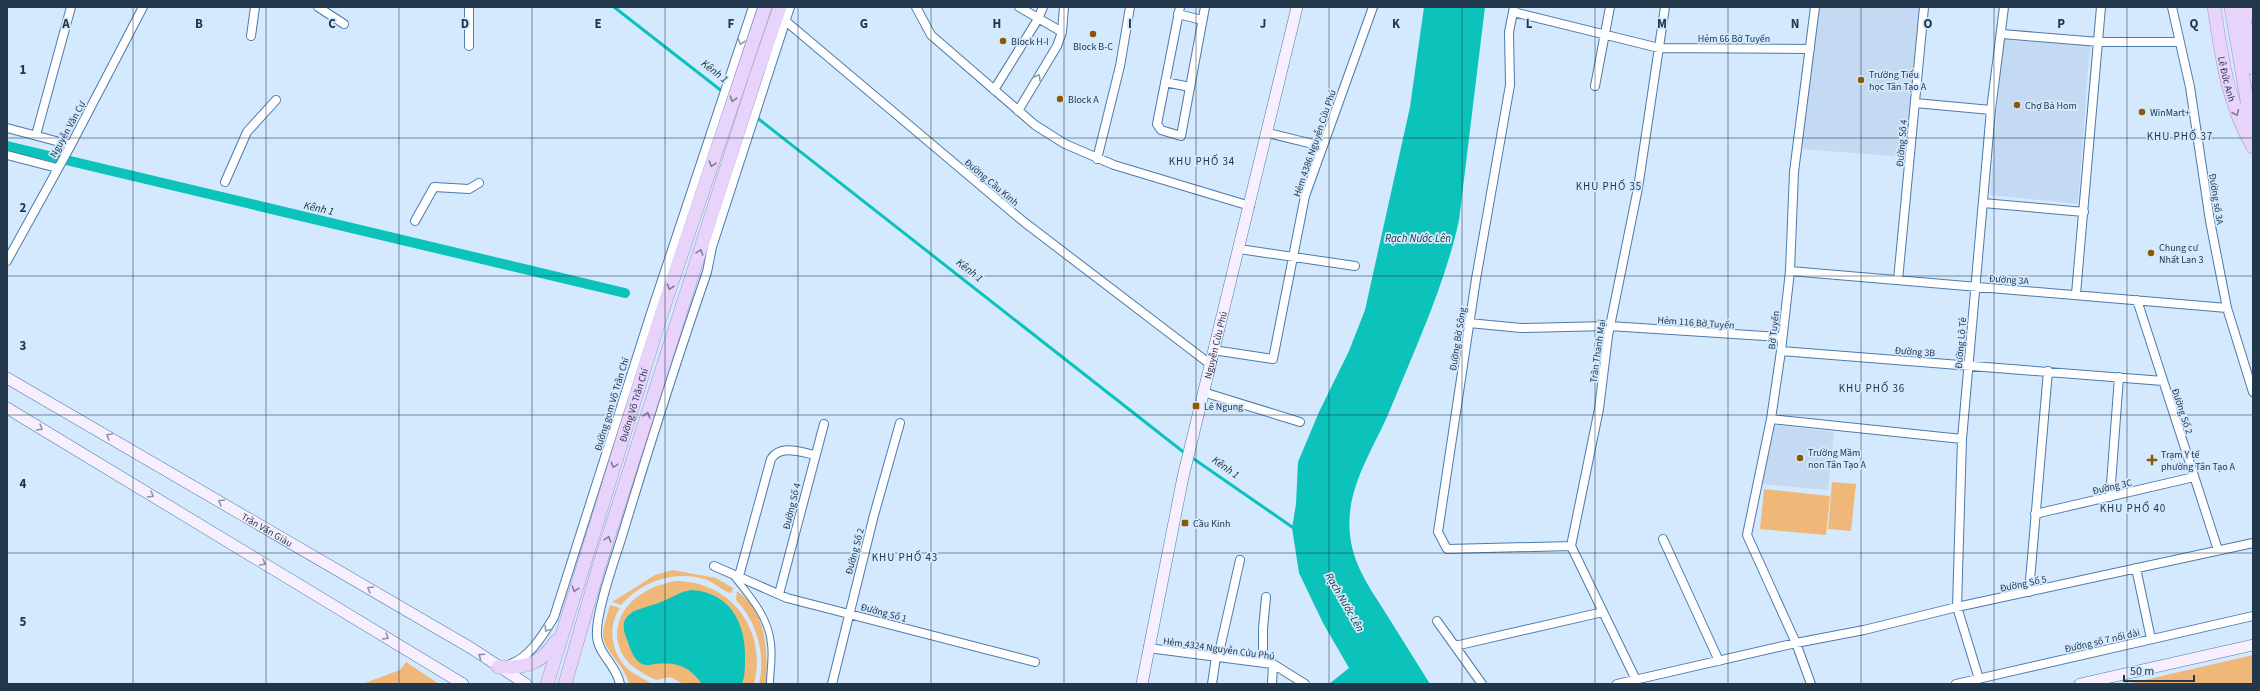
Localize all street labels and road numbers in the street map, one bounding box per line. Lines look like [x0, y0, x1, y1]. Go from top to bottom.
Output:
street label: Hẻm 66 Bờ Tuyến [1698, 32, 1770, 46]
street label: Lê Đức Anh [2214, 55, 2239, 104]
street label: Hẻm 4386 Nguyễn Cửu Phú [1290, 88, 1340, 199]
street label: Nguyễn Văn Cự [47, 98, 89, 160]
street label: Đường Số 4 [1893, 119, 1911, 167]
street label: Đường Cầu Kinh [961, 156, 1022, 210]
street label: Đường số 3A [2205, 173, 2227, 226]
street label: Đường 3A [1988, 272, 2030, 288]
street label: Đường Bờ Sông [1446, 306, 1470, 372]
street label: Nguyễn Cửu Phú [1201, 310, 1231, 380]
street label: Bờ Tuyến [1765, 310, 1783, 350]
street label: Hẻm 116 Bờ Tuyến [1657, 313, 1735, 333]
street label: Đường Lộ Tẻ [1952, 317, 1970, 369]
street label: Trần Thanh Mại [1587, 318, 1609, 384]
street label: Đường 3B [1894, 344, 1936, 360]
street label: Đường gom Võ Trần Chí [591, 355, 633, 453]
street label: Đường Võ Trần Chí [616, 366, 652, 444]
street label: Đường Số 2 [2168, 387, 2196, 436]
street label: Đường 3C [2091, 476, 2134, 498]
street label: Đường Số 4 [779, 482, 805, 531]
street label: Trần Văn Giàu [238, 510, 295, 551]
street label: Đường Số 2 [842, 527, 868, 576]
street label: Đường Số 5 [1999, 572, 2048, 596]
street label: Đường Số 1 [859, 600, 908, 626]
street label: Đường số 7 nối dài [2063, 626, 2141, 656]
street label: Hẻm 4324 Nguyễn Cửu Phú [1162, 634, 1276, 664]

